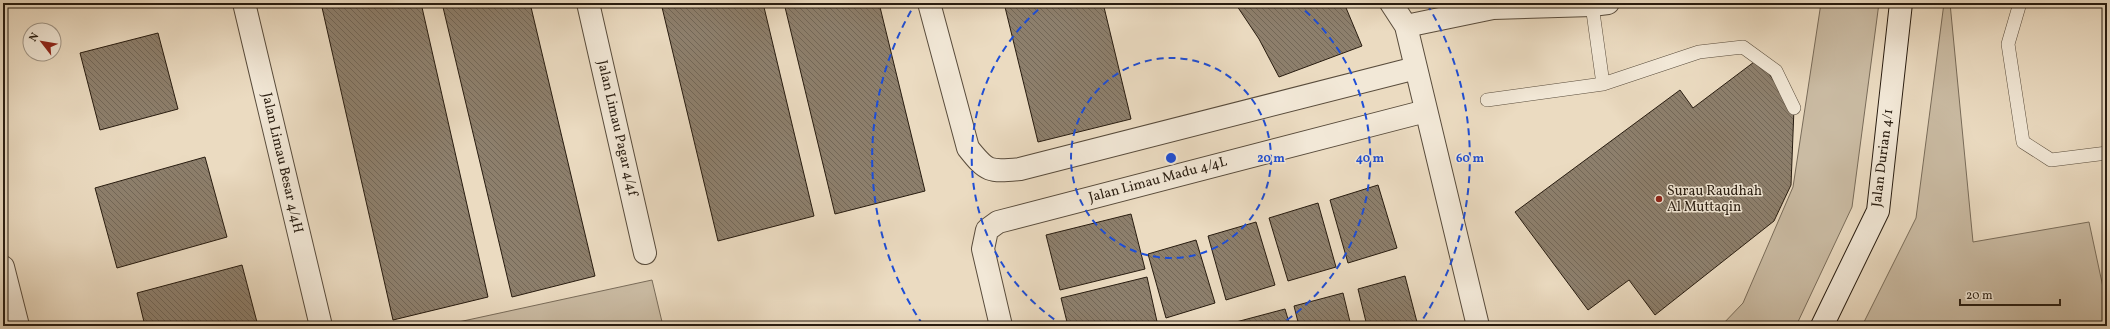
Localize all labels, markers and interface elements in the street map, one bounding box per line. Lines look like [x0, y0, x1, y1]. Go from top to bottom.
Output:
north arrow [22, 22, 62, 62]
text: N [26, 30, 43, 45]
street label: Jalan Limau Pagar 4/4f [592, 58, 642, 199]
street label: Jalan Limau Besar 4/4H [257, 91, 307, 235]
street label: Jalan Durian 4/1 [1868, 108, 1898, 208]
centre of rings [1164, 151, 1178, 165]
text: 20 m [1257, 151, 1285, 167]
text: 40 m [1356, 151, 1385, 167]
text: 60 m [1456, 151, 1484, 167]
street label: Jalan Limau Madu 4/4L [1087, 152, 1229, 208]
place label: Surau Raudhah Al Muttaqin [1667, 182, 1762, 217]
marker: Surau Raudhah Al Muttaqin [1654, 194, 1664, 204]
scale bar [1960, 281, 2060, 307]
text: 20 m [1966, 288, 1993, 304]

